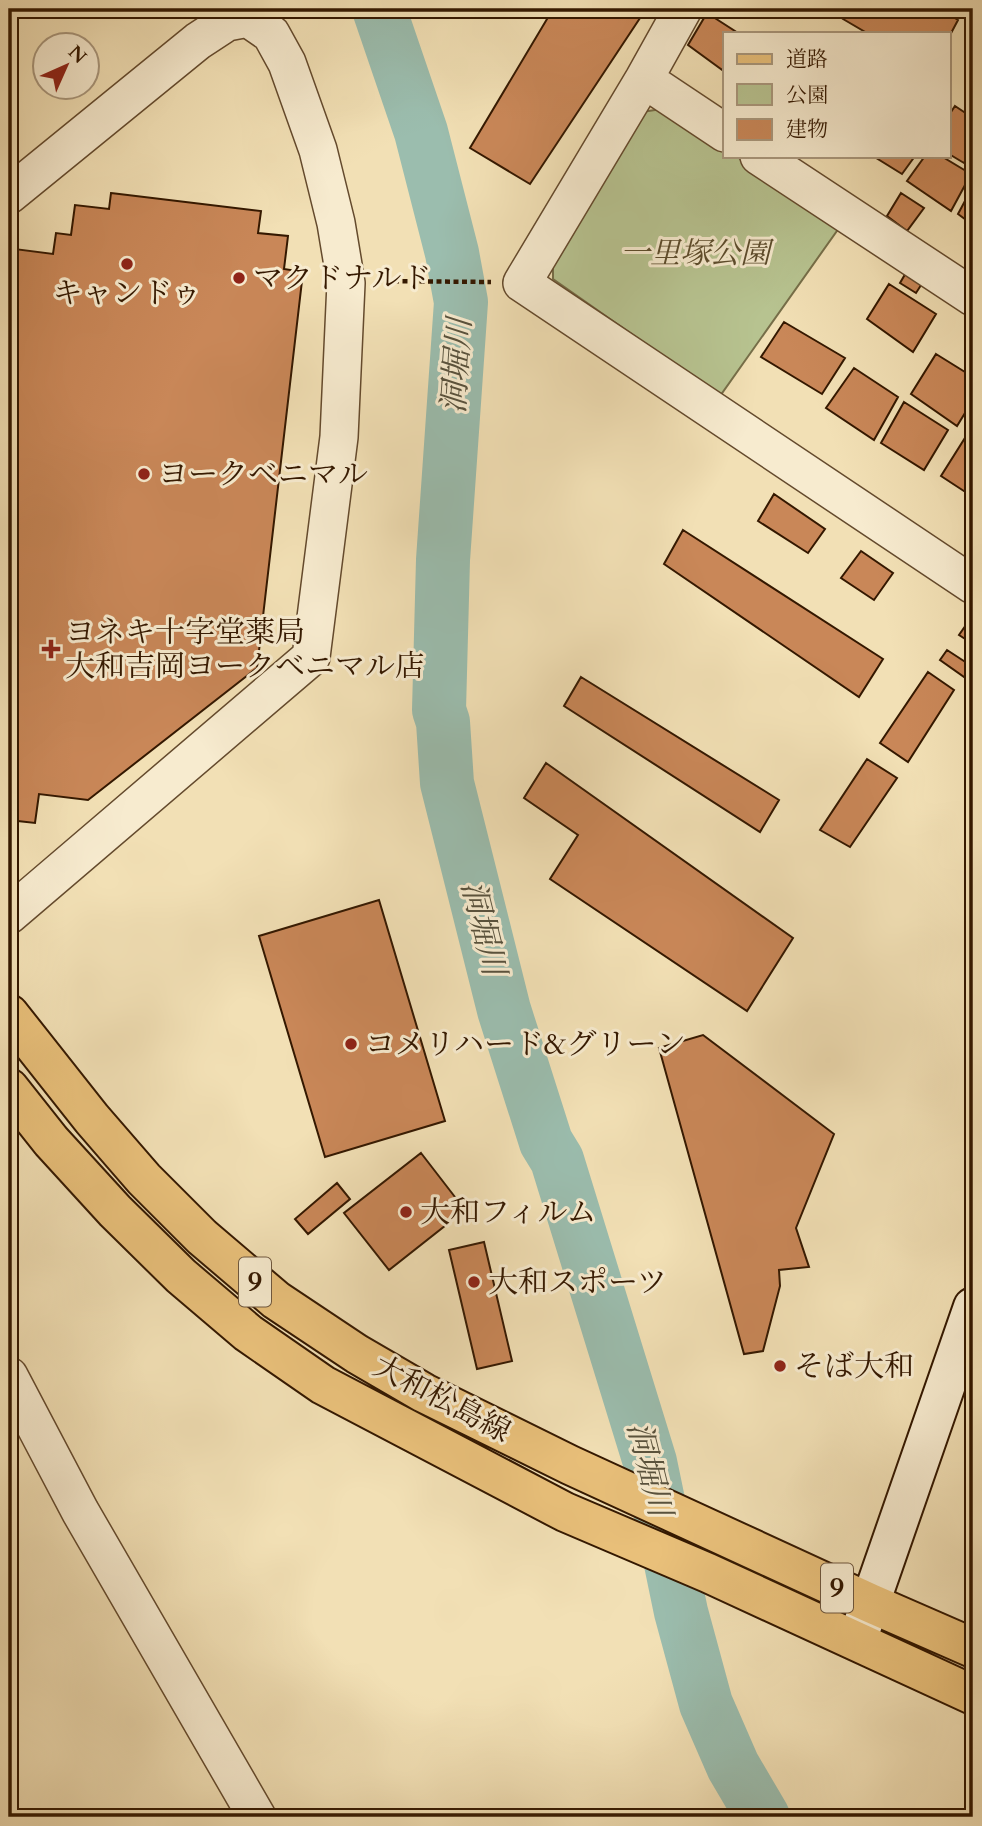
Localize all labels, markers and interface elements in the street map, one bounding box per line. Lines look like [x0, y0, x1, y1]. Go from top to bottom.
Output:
north arrow [32, 32, 102, 102]
legend [723, 32, 950, 158]
text: N [62, 40, 93, 70]
text: 道路 [786, 45, 828, 74]
text: 公園 [786, 81, 828, 110]
text: 建物 [786, 115, 828, 144]
park label: 一里塚公園 [620, 233, 775, 274]
marker: キャンドゥ [119, 256, 135, 272]
place label: マクドナルド [253, 258, 432, 299]
marker: マクドナルド [231, 270, 247, 286]
place label: キャンドゥ [52, 273, 202, 314]
water label: 洞堀川 [432, 314, 483, 415]
place label: ヨークベニマル [158, 454, 368, 495]
marker: ヨークベニマル [136, 466, 152, 482]
place label: ヨネキ十字堂薬局 大和吉岡ヨークベニマル店 [65, 612, 425, 687]
marker: ヨネキ十字堂薬局 大和吉岡ヨークベニマル店 [43, 641, 59, 657]
water label: 洞堀川 [450, 876, 517, 983]
place label: コメリハード&グリーン [365, 1024, 686, 1065]
marker: コメリハード&グリーン [343, 1036, 359, 1052]
place label: 大和フィルム [420, 1192, 596, 1233]
marker: 大和フィルム [398, 1204, 414, 1220]
road number: 9 [239, 1258, 271, 1306]
place label: 大和スポーツ [488, 1262, 667, 1303]
marker: 大和スポーツ [466, 1274, 482, 1290]
street label: 大和松島線 [366, 1346, 518, 1452]
place label: そば大和 [794, 1346, 914, 1387]
marker: そば大和 [772, 1358, 788, 1374]
water label: 洞堀川 [616, 1417, 683, 1524]
road number: 9 [821, 1564, 853, 1612]

